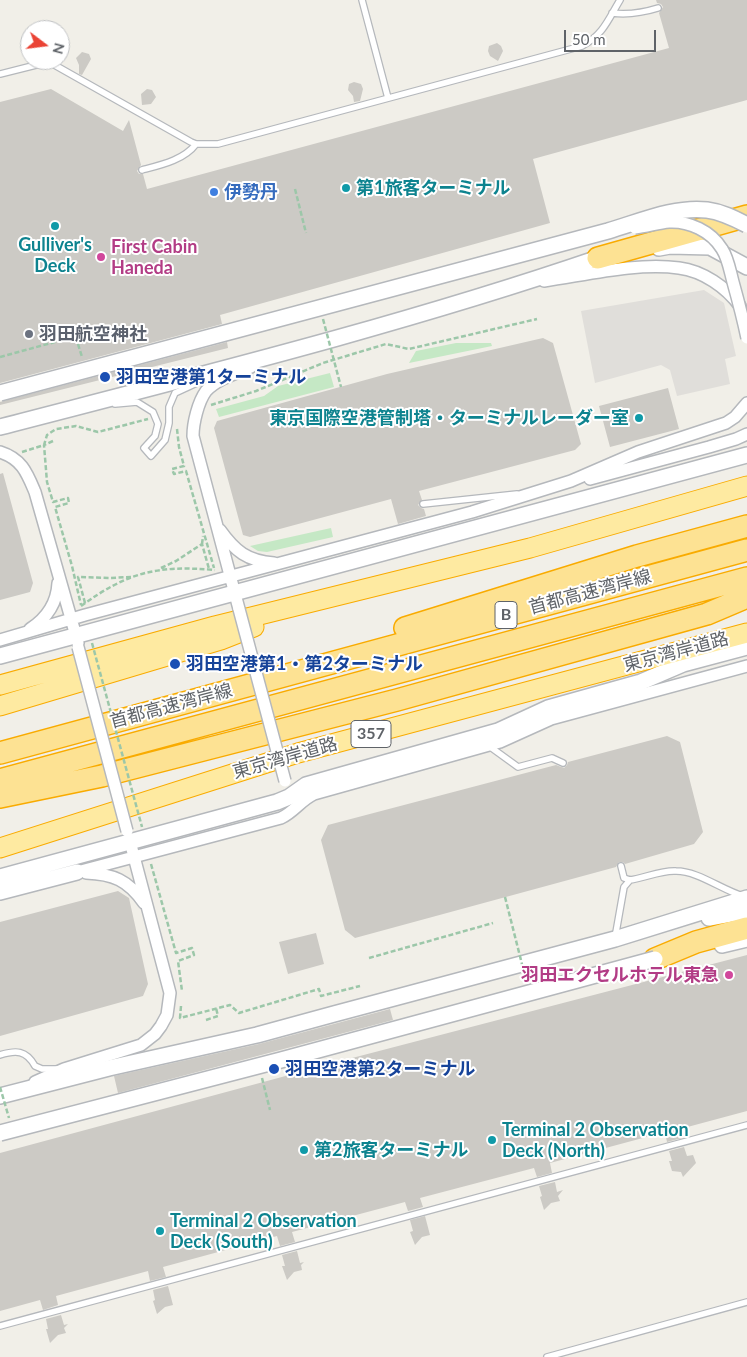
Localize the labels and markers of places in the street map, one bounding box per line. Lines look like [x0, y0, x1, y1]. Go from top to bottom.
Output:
place label: 第1旅客ターミナル [356, 177, 510, 199]
place label: 伊勢丹 [224, 181, 278, 203]
marker: 第1旅客ターミナル [340, 182, 352, 194]
marker: 伊勢丹 [208, 186, 220, 198]
marker: Gulliver's Deck [49, 220, 61, 232]
place label: Gulliver's Deck [18, 234, 92, 276]
place label: First Cabin Haneda [111, 236, 197, 278]
marker: First Cabin Haneda [95, 251, 107, 263]
place label: 羽田航空神社 [39, 323, 147, 345]
marker: 羽田航空神社 [23, 328, 35, 340]
place label: 羽田空港第1ターミナル [116, 366, 306, 388]
marker: 羽田空港第1ターミナル [98, 370, 112, 384]
place label: 東京国際空港管制塔・ターミナルレーダー室 [269, 407, 629, 429]
marker: 東京国際空港管制塔・ターミナルレーダー室 [633, 412, 645, 424]
place label: 羽田空港第1・第2ターミナル [186, 653, 423, 675]
marker: 羽田空港第1・第2ターミナル [168, 657, 182, 671]
place label: 羽田エクセルホテル東急 [521, 964, 719, 986]
marker: 羽田エクセルホテル東急 [723, 969, 735, 981]
place label: 羽田空港第2ターミナル [285, 1058, 475, 1080]
marker: 羽田空港第2ターミナル [267, 1062, 281, 1076]
place label: Terminal 2 Observation Deck (North) [502, 1119, 689, 1162]
marker: Terminal 2 Observation Deck (North) [486, 1134, 498, 1146]
place label: 第2旅客ターミナル [314, 1139, 468, 1161]
marker: 第2旅客ターミナル [298, 1144, 310, 1156]
place label: Terminal 2 Observation Deck (South) [170, 1210, 357, 1252]
marker: Terminal 2 Observation Deck (South) [154, 1225, 166, 1237]

